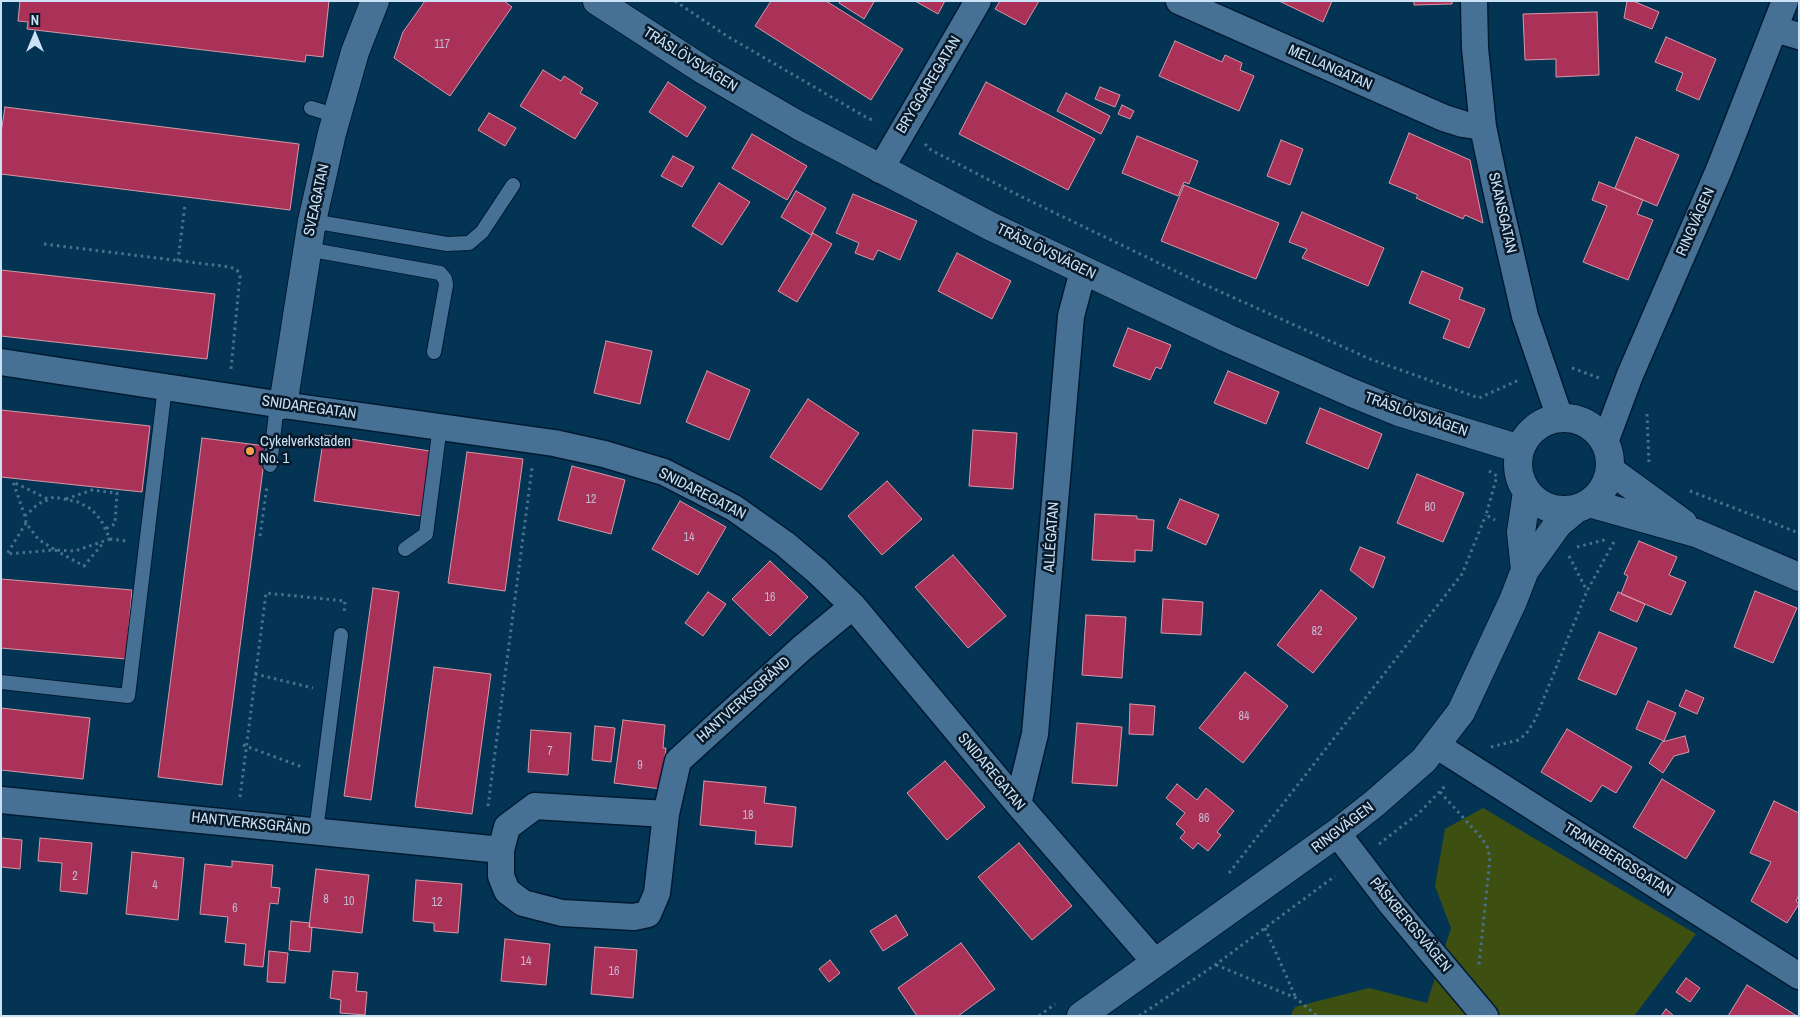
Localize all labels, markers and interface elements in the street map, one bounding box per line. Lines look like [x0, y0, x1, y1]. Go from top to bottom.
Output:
north arrow [10, 10, 60, 60]
text: N [31, 11, 39, 29]
street label: TRÄSLÖVSVÄGEN [640, 24, 740, 96]
street label: BRYGGAREGATAN [893, 33, 965, 137]
house number: 117 [434, 38, 450, 52]
street label: MELLANGATAN [1285, 42, 1375, 94]
street label: SVEAGATAN [301, 162, 333, 238]
street label: SKANSGATAN [1484, 171, 1520, 255]
street label: RINGVÄGEN [1673, 185, 1719, 259]
street label: TRÄSLÖVSVÄGEN [994, 220, 1098, 284]
street label: TRÄSLÖVSVÄGEN [1362, 389, 1470, 441]
street label: SNIDAREGATAN [261, 392, 357, 424]
place label: Cykelverkstaden No. 1 [260, 433, 351, 468]
marker: Cykelverkstaden No. 1 [244, 445, 256, 457]
street label: SNIDAREGATAN [655, 464, 749, 524]
house number: 12 [586, 493, 596, 507]
street label: ALLÉGATAN [1041, 501, 1063, 573]
house number: 80 [1425, 501, 1435, 515]
house number: 14 [684, 531, 694, 545]
house number: 16 [765, 591, 775, 605]
house number: 82 [1312, 625, 1322, 639]
street label: HANTVERKSGRÄND [694, 653, 794, 747]
house number: 84 [1239, 710, 1249, 724]
street label: SNIDAREGATAN [953, 730, 1029, 814]
house number: 7 [547, 745, 553, 759]
house number: 9 [637, 759, 643, 773]
street label: RINGVÄGEN [1308, 799, 1378, 857]
street label: HANTVERKSGRÄND [191, 809, 311, 839]
house number: 18 [743, 809, 753, 823]
house number: 86 [1199, 812, 1209, 826]
street label: TRANEBERGSGATAN [1560, 819, 1676, 901]
house number: 2 [72, 870, 78, 884]
street label: PÅSKBERGSVÄGEN [1365, 874, 1455, 976]
house number: 4 [152, 879, 158, 893]
house number: 8 [323, 893, 329, 907]
house number: 10 [344, 895, 354, 909]
house number: 12 [432, 896, 442, 910]
house number: 6 [232, 902, 238, 916]
house number: 14 [521, 955, 531, 969]
house number: 16 [609, 965, 619, 979]

